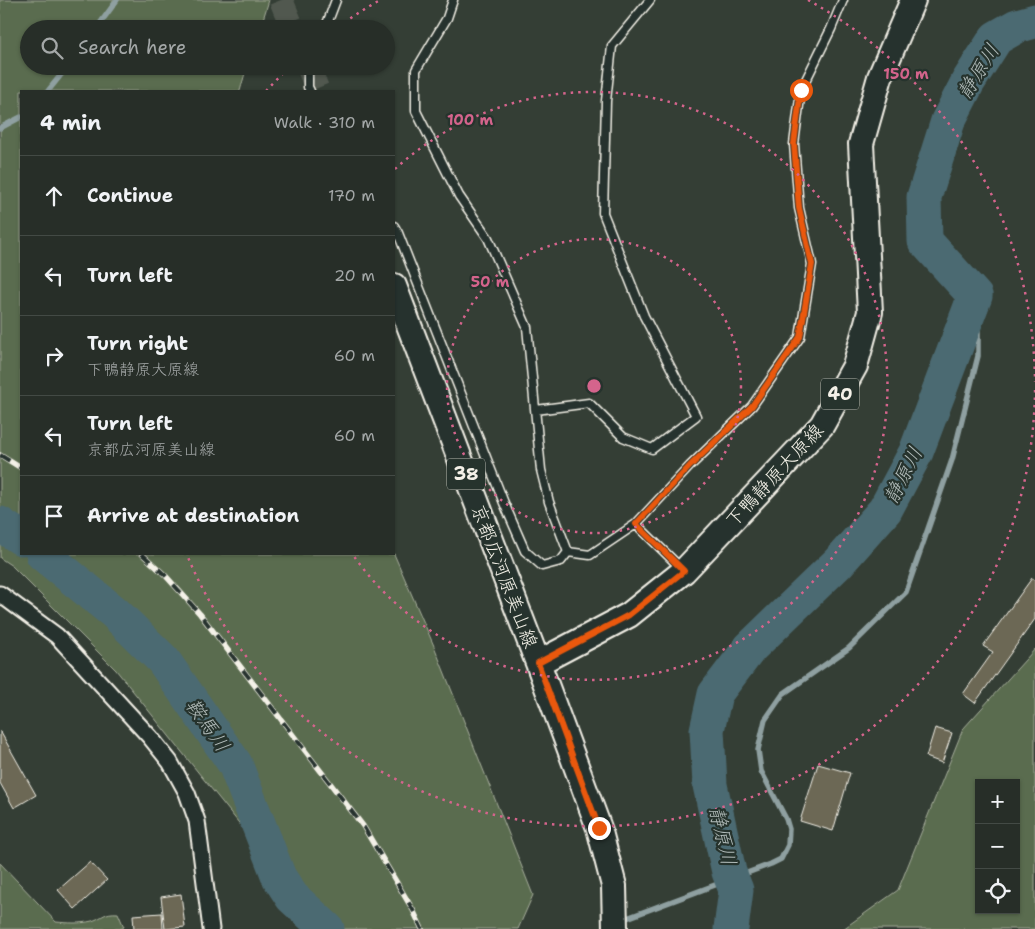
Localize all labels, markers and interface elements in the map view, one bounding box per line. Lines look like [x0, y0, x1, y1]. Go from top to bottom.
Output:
search box [20, 20, 395, 75]
icon: search [38, 34, 66, 62]
text: Search here [78, 35, 187, 60]
water label: 静原川 [951, 39, 1005, 103]
text: 150 m [883, 64, 929, 84]
route start [790, 79, 813, 102]
text: 4 min [40, 109, 101, 137]
text: 100 m [447, 110, 493, 130]
text: Walk · 310 m [274, 112, 375, 133]
icon: ahead [40, 182, 68, 210]
text: Continue [87, 183, 173, 208]
text: 170 m [328, 185, 375, 206]
icon: left [40, 262, 68, 290]
text: Turn left [87, 263, 173, 288]
text: 20 m [334, 265, 375, 286]
text: 50 m [471, 272, 510, 292]
text: Turn right [87, 331, 188, 356]
icon: right [40, 342, 68, 370]
text: 60 m [334, 345, 375, 366]
text: 下鴨静原大原線 [87, 359, 199, 380]
centre of rings [585, 377, 603, 395]
road number: 40 [821, 378, 859, 409]
text: Turn left [87, 411, 173, 436]
street label: 下鴨静原大原線 [720, 418, 829, 533]
icon: left [40, 422, 68, 450]
text: 60 m [334, 425, 375, 446]
text: 京都広河原美山線 [87, 439, 215, 460]
water label: 静原川 [878, 442, 928, 508]
road number: 38 [447, 458, 485, 489]
street label: 京都広河原美山線 [466, 501, 543, 652]
icon: arrive [40, 502, 68, 530]
text: Arrive at destination [87, 503, 299, 528]
water label: 鞍馬川 [180, 693, 236, 757]
map controls [975, 779, 1020, 914]
button: + [975, 779, 1020, 824]
water label: 静原川 [704, 804, 742, 868]
route end [588, 817, 611, 840]
button: − [975, 824, 1020, 869]
button: locate [975, 869, 1020, 914]

